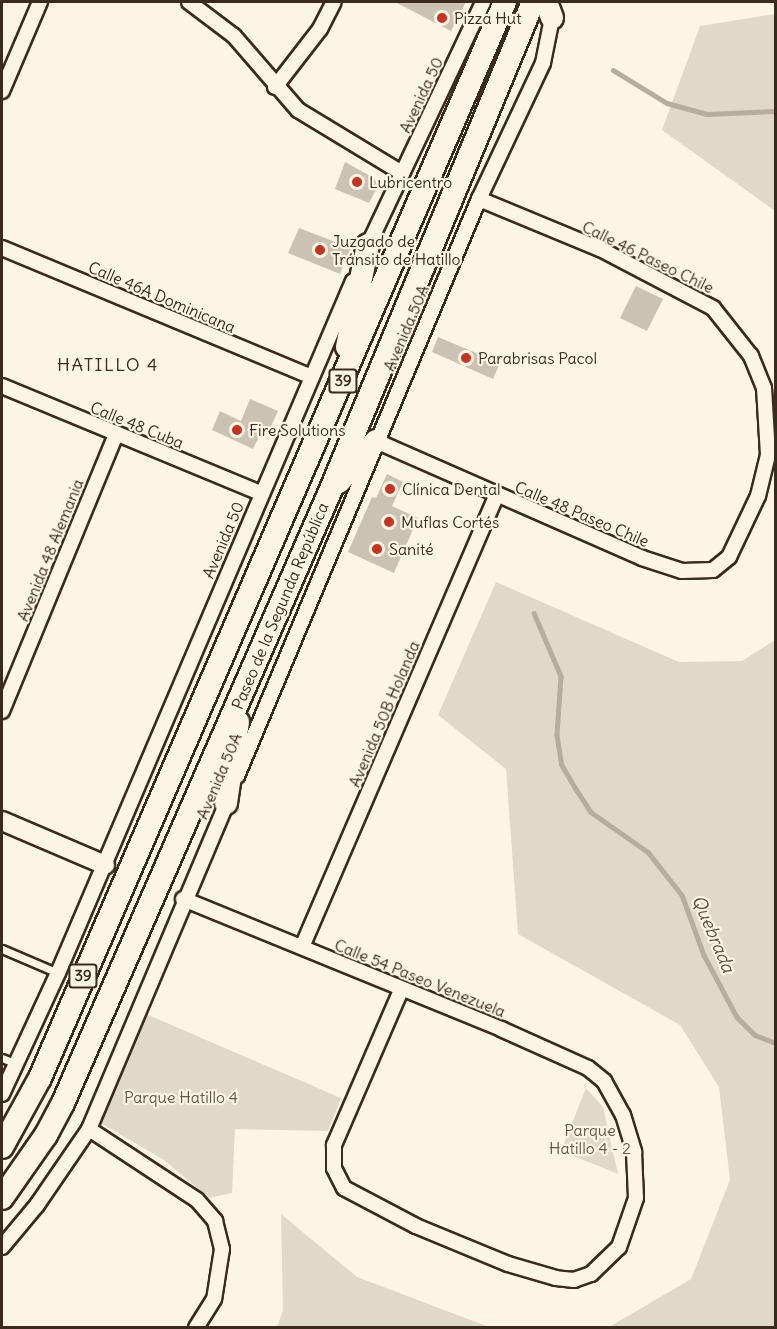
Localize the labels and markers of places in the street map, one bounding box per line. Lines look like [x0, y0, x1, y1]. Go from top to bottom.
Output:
place label: Pizza Hut [454, 8, 522, 28]
marker: Pizza Hut [435, 11, 449, 25]
place label: Lubricentro [369, 172, 452, 192]
marker: Lubricentro [350, 175, 364, 189]
place label: Juzgado de Tránsito de Hatillo [332, 231, 461, 269]
marker: Juzgado de Tránsito de Hatillo [313, 243, 327, 257]
place label: Parabrisas Pacol [478, 348, 597, 368]
marker: Parabrisas Pacol [459, 351, 473, 365]
place label: Fire Solutions [249, 420, 345, 440]
marker: Fire Solutions [230, 423, 244, 437]
place label: Clínica Dental [402, 479, 501, 499]
marker: Clínica Dental [383, 482, 397, 496]
place label: Muflas Cortés [401, 512, 499, 532]
marker: Muflas Cortés [382, 515, 396, 529]
place label: Sanité [389, 539, 434, 559]
marker: Sanité [370, 542, 384, 556]

